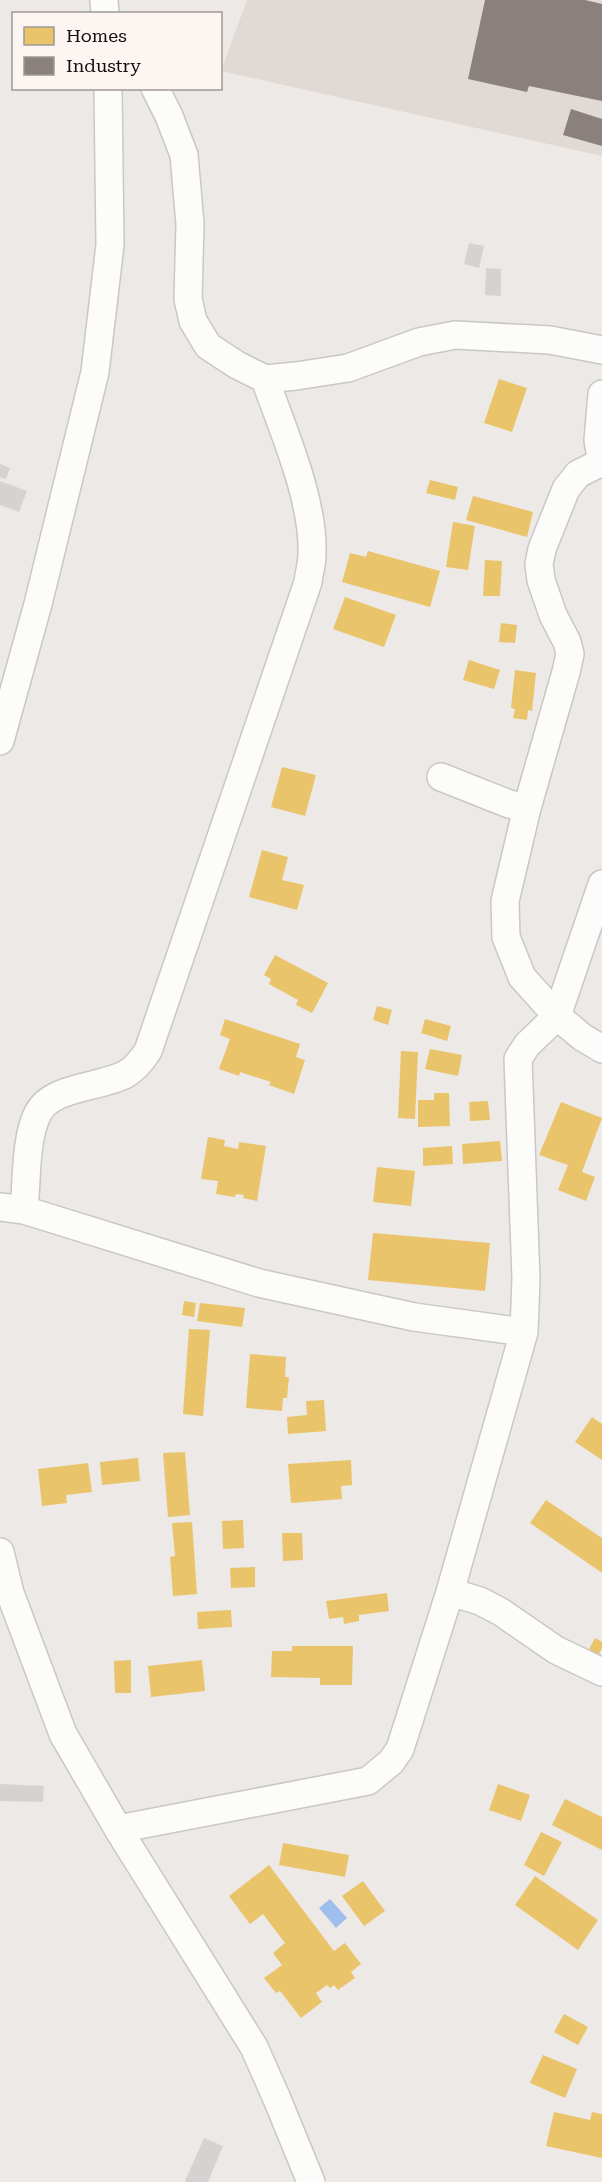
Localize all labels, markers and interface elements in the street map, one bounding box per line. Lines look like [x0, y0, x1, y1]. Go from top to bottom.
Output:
legend [12, 12, 222, 90]
text: Homes [66, 25, 127, 46]
text: Industry [66, 55, 141, 76]

